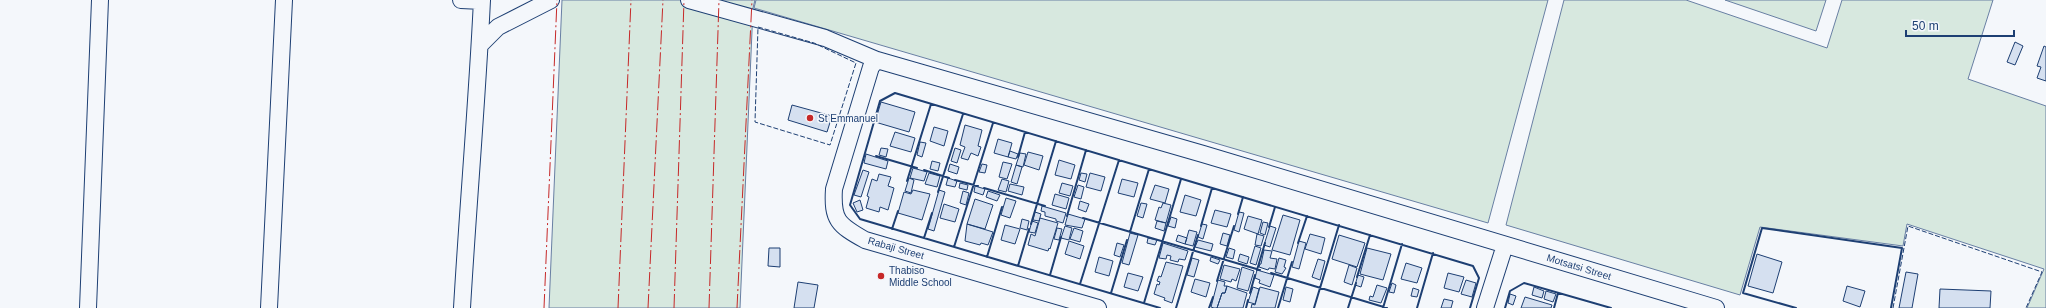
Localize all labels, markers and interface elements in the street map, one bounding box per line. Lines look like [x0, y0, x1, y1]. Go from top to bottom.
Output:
scale bar [1906, 12, 2014, 38]
text: 50 m [1912, 19, 1939, 33]
marker: St Emmanuel [805, 113, 815, 123]
place label: St Emmanuel [818, 113, 878, 124]
street label: Rabaji Street [867, 235, 926, 261]
street label: Motsatsi Street [1545, 252, 1613, 282]
place label: Thabiso Middle School [889, 265, 952, 288]
marker: Thabiso Middle School [876, 271, 886, 281]

